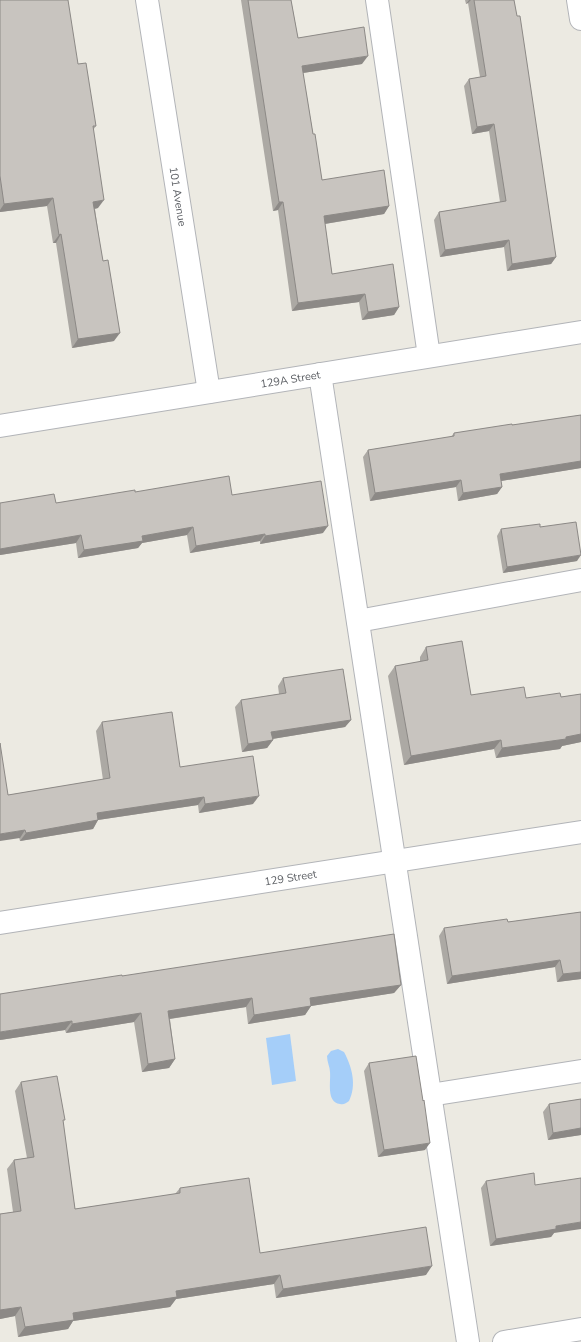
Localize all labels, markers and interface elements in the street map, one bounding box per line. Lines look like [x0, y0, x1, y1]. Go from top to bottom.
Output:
street label: 101 Avenue [166, 166, 190, 228]
street label: 129A Street [259, 367, 322, 391]
street label: 129 Street [263, 866, 318, 889]

